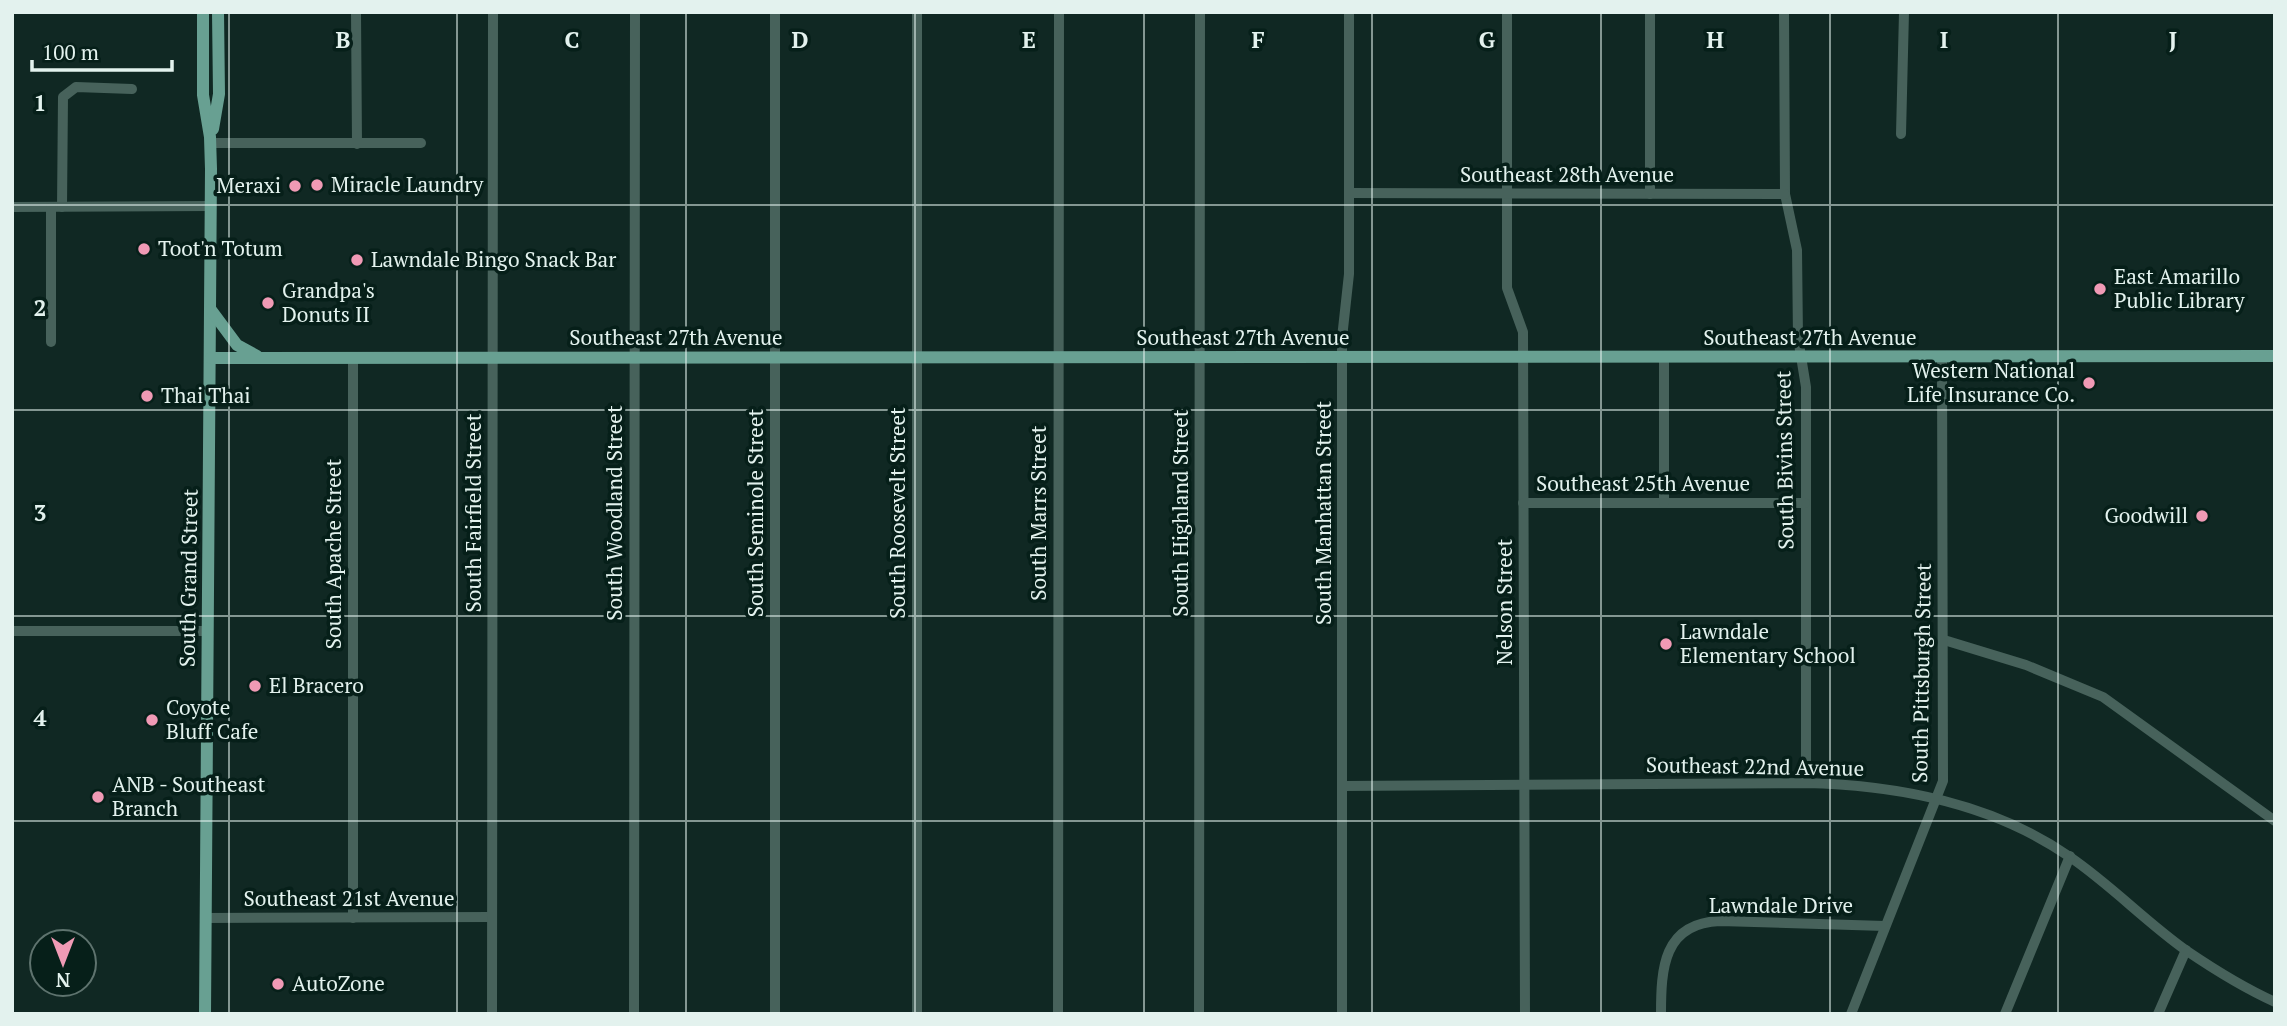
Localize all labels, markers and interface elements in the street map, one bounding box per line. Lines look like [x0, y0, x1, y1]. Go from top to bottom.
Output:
text: B [336, 24, 351, 55]
text: C [565, 24, 580, 55]
text: D [792, 24, 809, 55]
text: E [1022, 24, 1036, 55]
text: F [1251, 24, 1265, 55]
text: G [1479, 24, 1496, 55]
text: H [1706, 24, 1724, 55]
text: I [1940, 24, 1948, 55]
text: J [2169, 24, 2177, 55]
scale bar [32, 28, 172, 72]
text: 100 m [42, 38, 99, 66]
text: 1 [34, 87, 47, 118]
street label: Southeast 28th Avenue [1460, 160, 1674, 188]
place label: Miracle Laundry [331, 170, 484, 198]
place label: Meraxi [216, 171, 281, 199]
marker: Miracle Laundry [309, 177, 325, 193]
marker: Meraxi [287, 178, 303, 194]
place label: Toot'n Totum [158, 234, 283, 262]
marker: Toot'n Totum [136, 241, 152, 257]
place label: Lawndale Bingo Snack Bar [371, 245, 616, 273]
marker: Lawndale Bingo Snack Bar [349, 252, 365, 268]
place label: East Amarillo Public Library [2114, 262, 2245, 314]
place label: Grandpa's Donuts II [282, 276, 375, 328]
marker: East Amarillo Public Library [2092, 281, 2108, 297]
text: 2 [34, 292, 47, 323]
marker: Grandpa's Donuts II [260, 295, 276, 311]
street label: Southeast 27th Avenue [569, 323, 783, 351]
street label: Southeast 27th Avenue [1136, 323, 1350, 351]
street label: Southeast 27th Avenue [1703, 323, 1917, 351]
place label: Western National Life Insurance Co. [1907, 356, 2075, 408]
street label: South Bivins Street [1768, 370, 1800, 550]
marker: Western National Life Insurance Co. [2081, 375, 2097, 391]
place label: Thai Thai [161, 381, 251, 409]
marker: Thai Thai [139, 388, 155, 404]
street label: South Manhattan Street [1309, 401, 1337, 625]
street label: South Woodland Street [600, 405, 628, 621]
street label: South Roosevelt Street [883, 407, 911, 619]
street label: South Seminole Street [741, 409, 769, 617]
street label: South Highland Street [1166, 409, 1194, 617]
street label: South Fairfield Street [459, 413, 487, 612]
street label: South Marrs Street [1024, 425, 1052, 601]
street label: South Apache Street [319, 459, 347, 649]
street label: Southeast 25th Avenue [1536, 469, 1750, 497]
street label: South Grand Street [172, 488, 204, 667]
text: 3 [34, 497, 47, 528]
place label: Goodwill [2104, 501, 2188, 529]
marker: Goodwill [2194, 508, 2210, 524]
street label: Nelson Street [1490, 539, 1518, 665]
street label: South Pittsburgh Street [1905, 563, 1937, 783]
place label: Lawndale Elementary School [1680, 617, 1856, 669]
marker: Lawndale Elementary School [1658, 636, 1674, 652]
place label: El Bracero [269, 671, 364, 699]
marker: El Bracero [247, 678, 263, 694]
place label: Coyote Bluff Cafe [166, 693, 258, 745]
text: 4 [34, 702, 47, 733]
marker: Coyote Bluff Cafe [144, 712, 160, 728]
street label: Southeast 22nd Avenue [1646, 750, 1864, 782]
place label: ANB - Southeast Branch [112, 770, 265, 822]
marker: ANB - Southeast Branch [90, 789, 106, 805]
street label: Southeast 21st Avenue [244, 884, 454, 912]
street label: Lawndale Drive [1709, 891, 1853, 919]
north arrow [28, 928, 98, 998]
text: N [55, 968, 70, 993]
place label: AutoZone [292, 969, 385, 997]
marker: AutoZone [270, 976, 286, 992]

